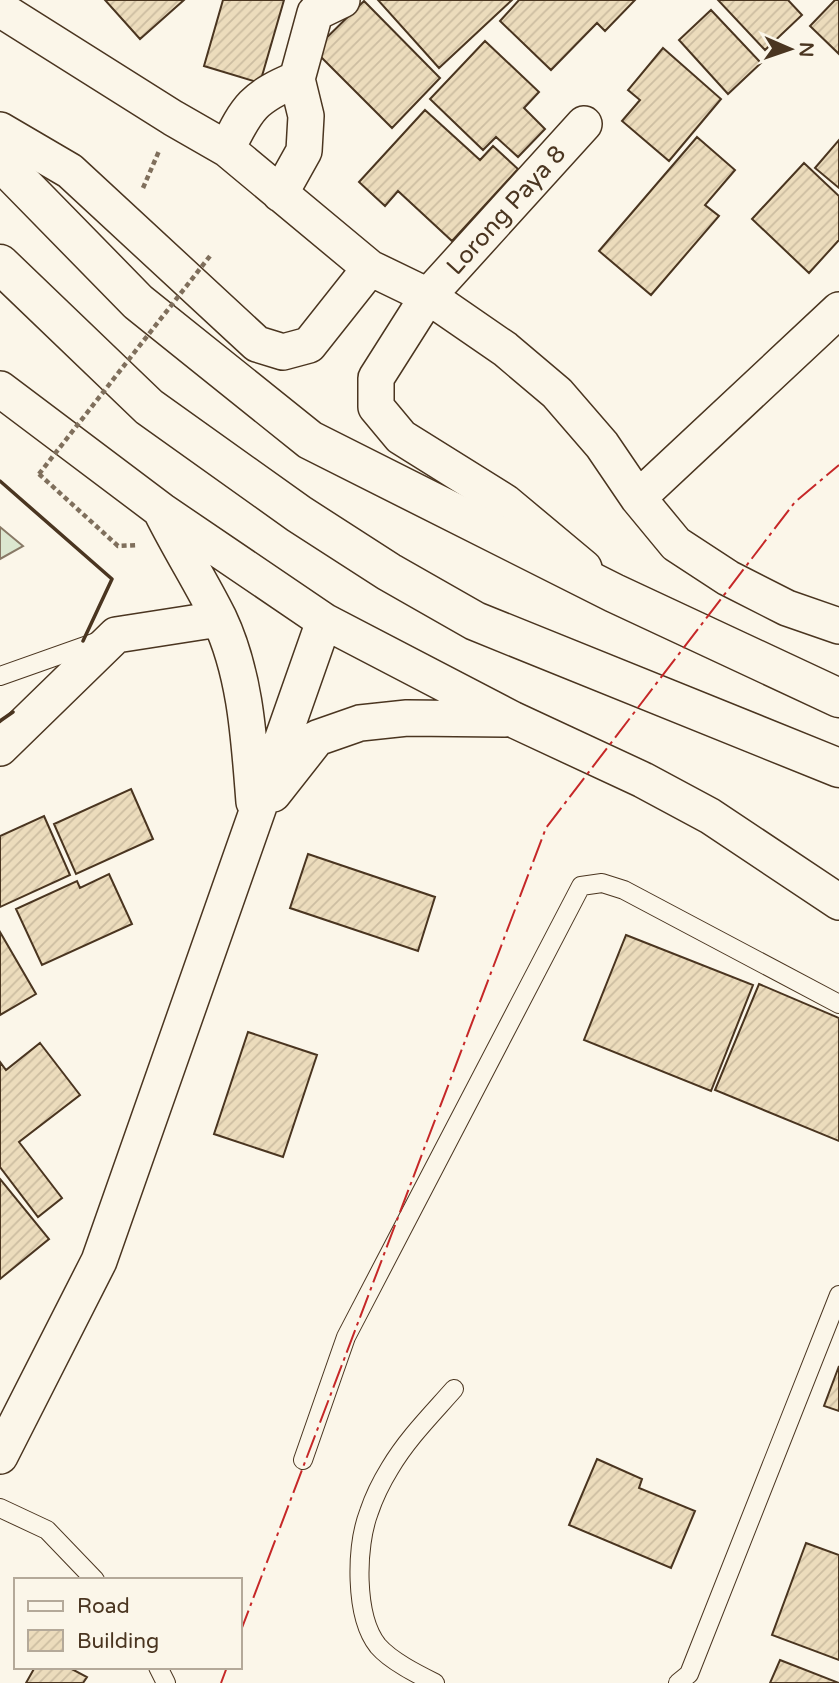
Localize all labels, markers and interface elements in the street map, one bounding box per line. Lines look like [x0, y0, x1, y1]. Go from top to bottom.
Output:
north arrow [755, 14, 825, 84]
text: N [795, 42, 817, 58]
street label: Lorong Paya 8 [441, 140, 572, 281]
legend [14, 1578, 242, 1669]
text: Road [77, 1594, 130, 1619]
text: Building [77, 1629, 159, 1654]

